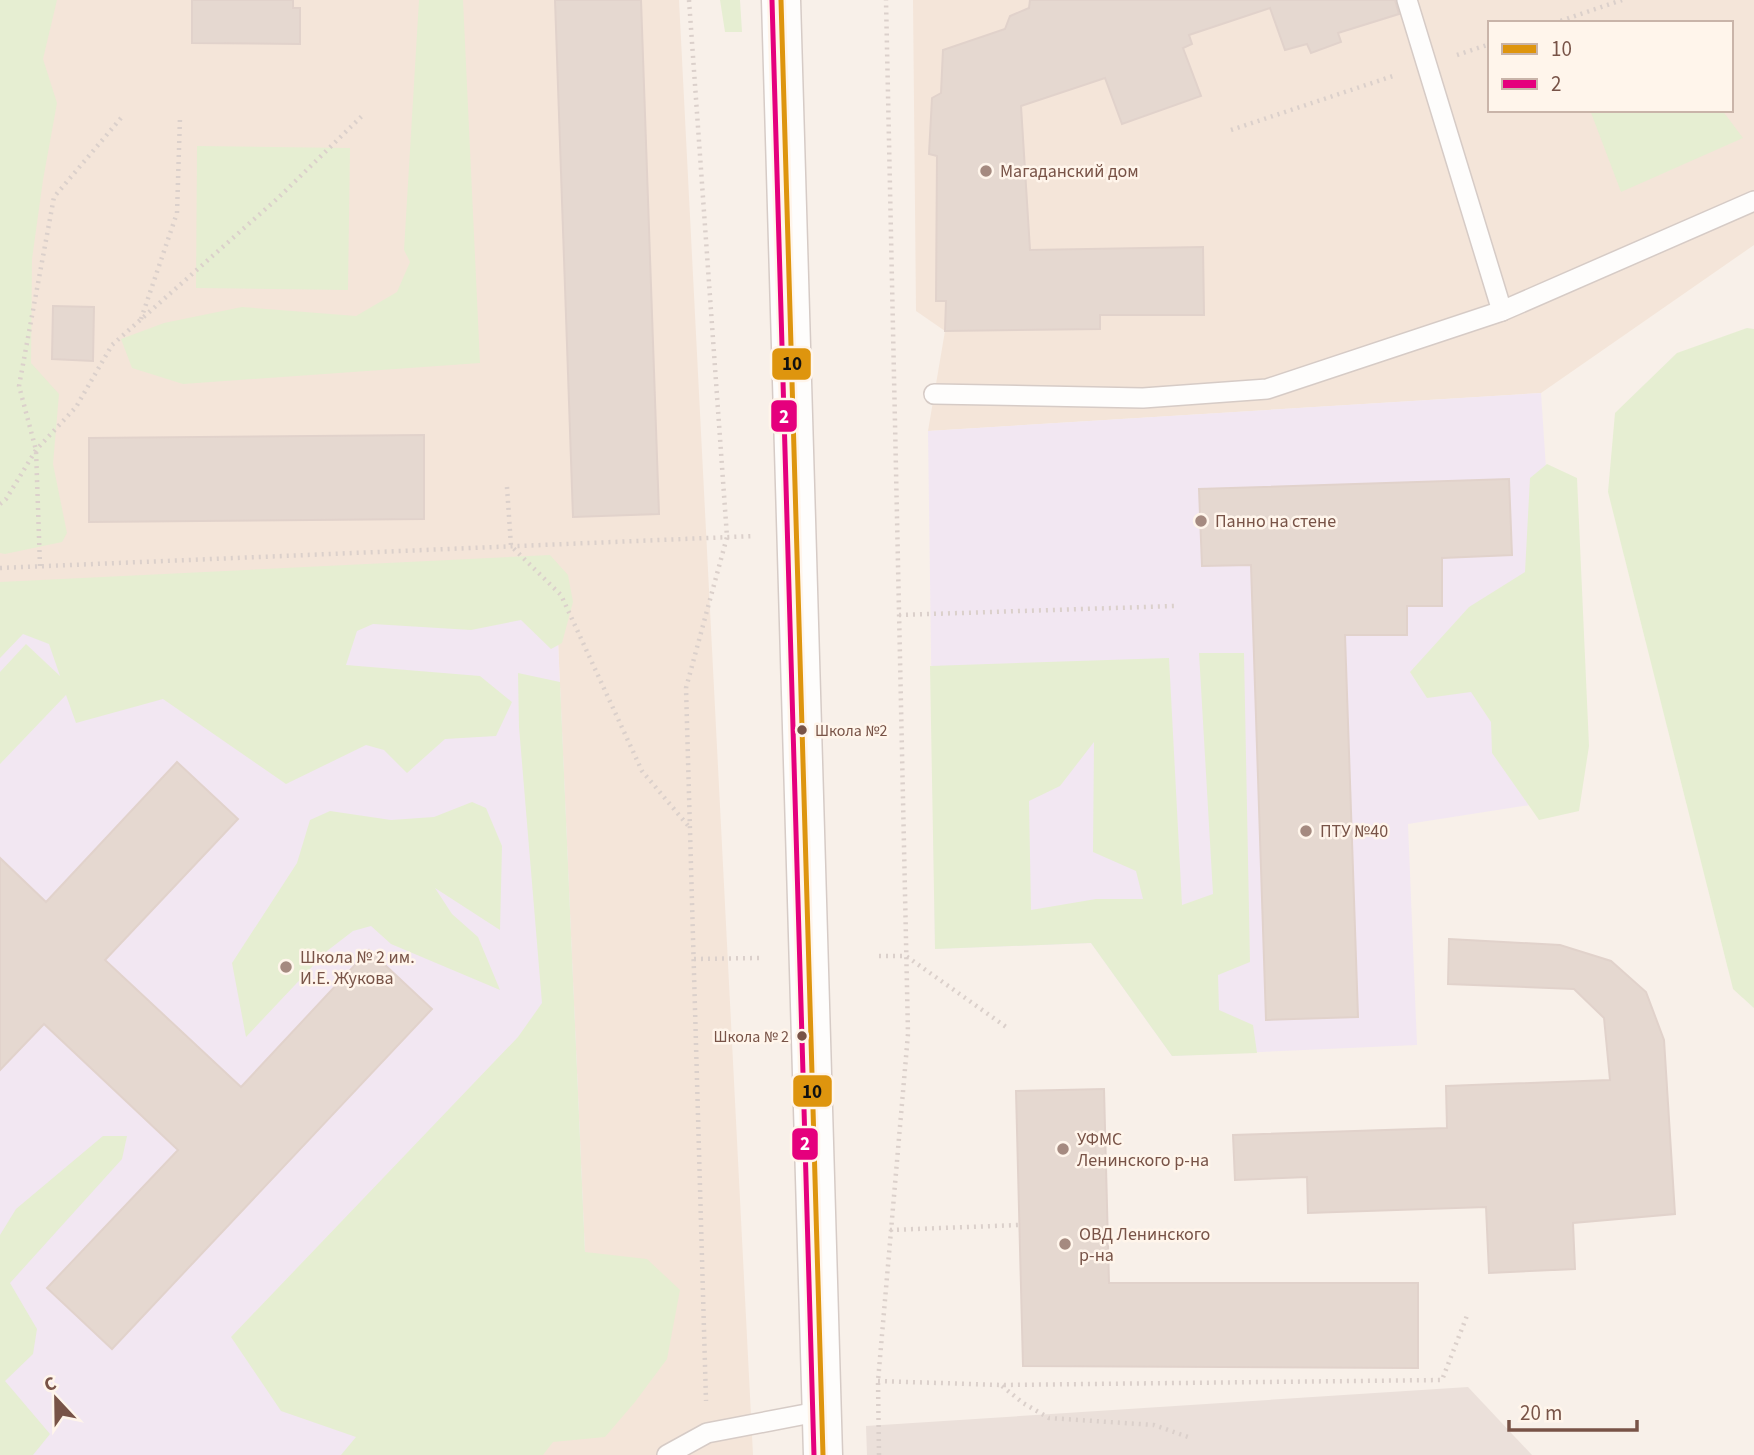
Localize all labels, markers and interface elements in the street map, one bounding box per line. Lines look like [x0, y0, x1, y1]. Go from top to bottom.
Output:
legend [1488, 21, 1733, 112]
text: 10 [1551, 34, 1572, 64]
text: 2 [1551, 69, 1561, 99]
place label: Магаданский дом [1000, 159, 1139, 184]
marker: Магаданский дом [978, 163, 994, 179]
line badge: 10 [771, 347, 812, 381]
text: 10 [782, 351, 802, 378]
line badge: 2 [770, 399, 798, 433]
text: 2 [779, 404, 789, 431]
place label: Панно на стене [1215, 509, 1336, 534]
marker: Панно на стене [1193, 513, 1209, 529]
place label: Школа №2 [815, 720, 887, 742]
marker: Школа №2 [795, 723, 809, 737]
place label: ПТУ №40 [1320, 819, 1388, 844]
marker: ПТУ №40 [1298, 823, 1314, 839]
place label: Школа № 2 им. И.Е. Жукова [300, 945, 415, 991]
marker: Школа № 2 им. И.Е. Жукова [278, 959, 294, 975]
place label: Школа № 2 [713, 1026, 789, 1048]
marker: Школа № 2 [795, 1029, 809, 1043]
line badge: 10 [792, 1074, 833, 1108]
text: 10 [802, 1079, 822, 1106]
line badge: 2 [791, 1127, 819, 1161]
place label: УФМС Ленинского р-на [1077, 1127, 1209, 1173]
text: 2 [800, 1131, 810, 1158]
marker: УФМС Ленинского р-на [1055, 1141, 1071, 1157]
place label: ОВД Ленинского р-на [1079, 1222, 1210, 1268]
marker: ОВД Ленинского р-на [1057, 1236, 1073, 1252]
north arrow [21, 1364, 91, 1434]
text: С [40, 1370, 60, 1399]
scale bar [1509, 1388, 1637, 1432]
text: 20 m [1520, 1398, 1562, 1428]

